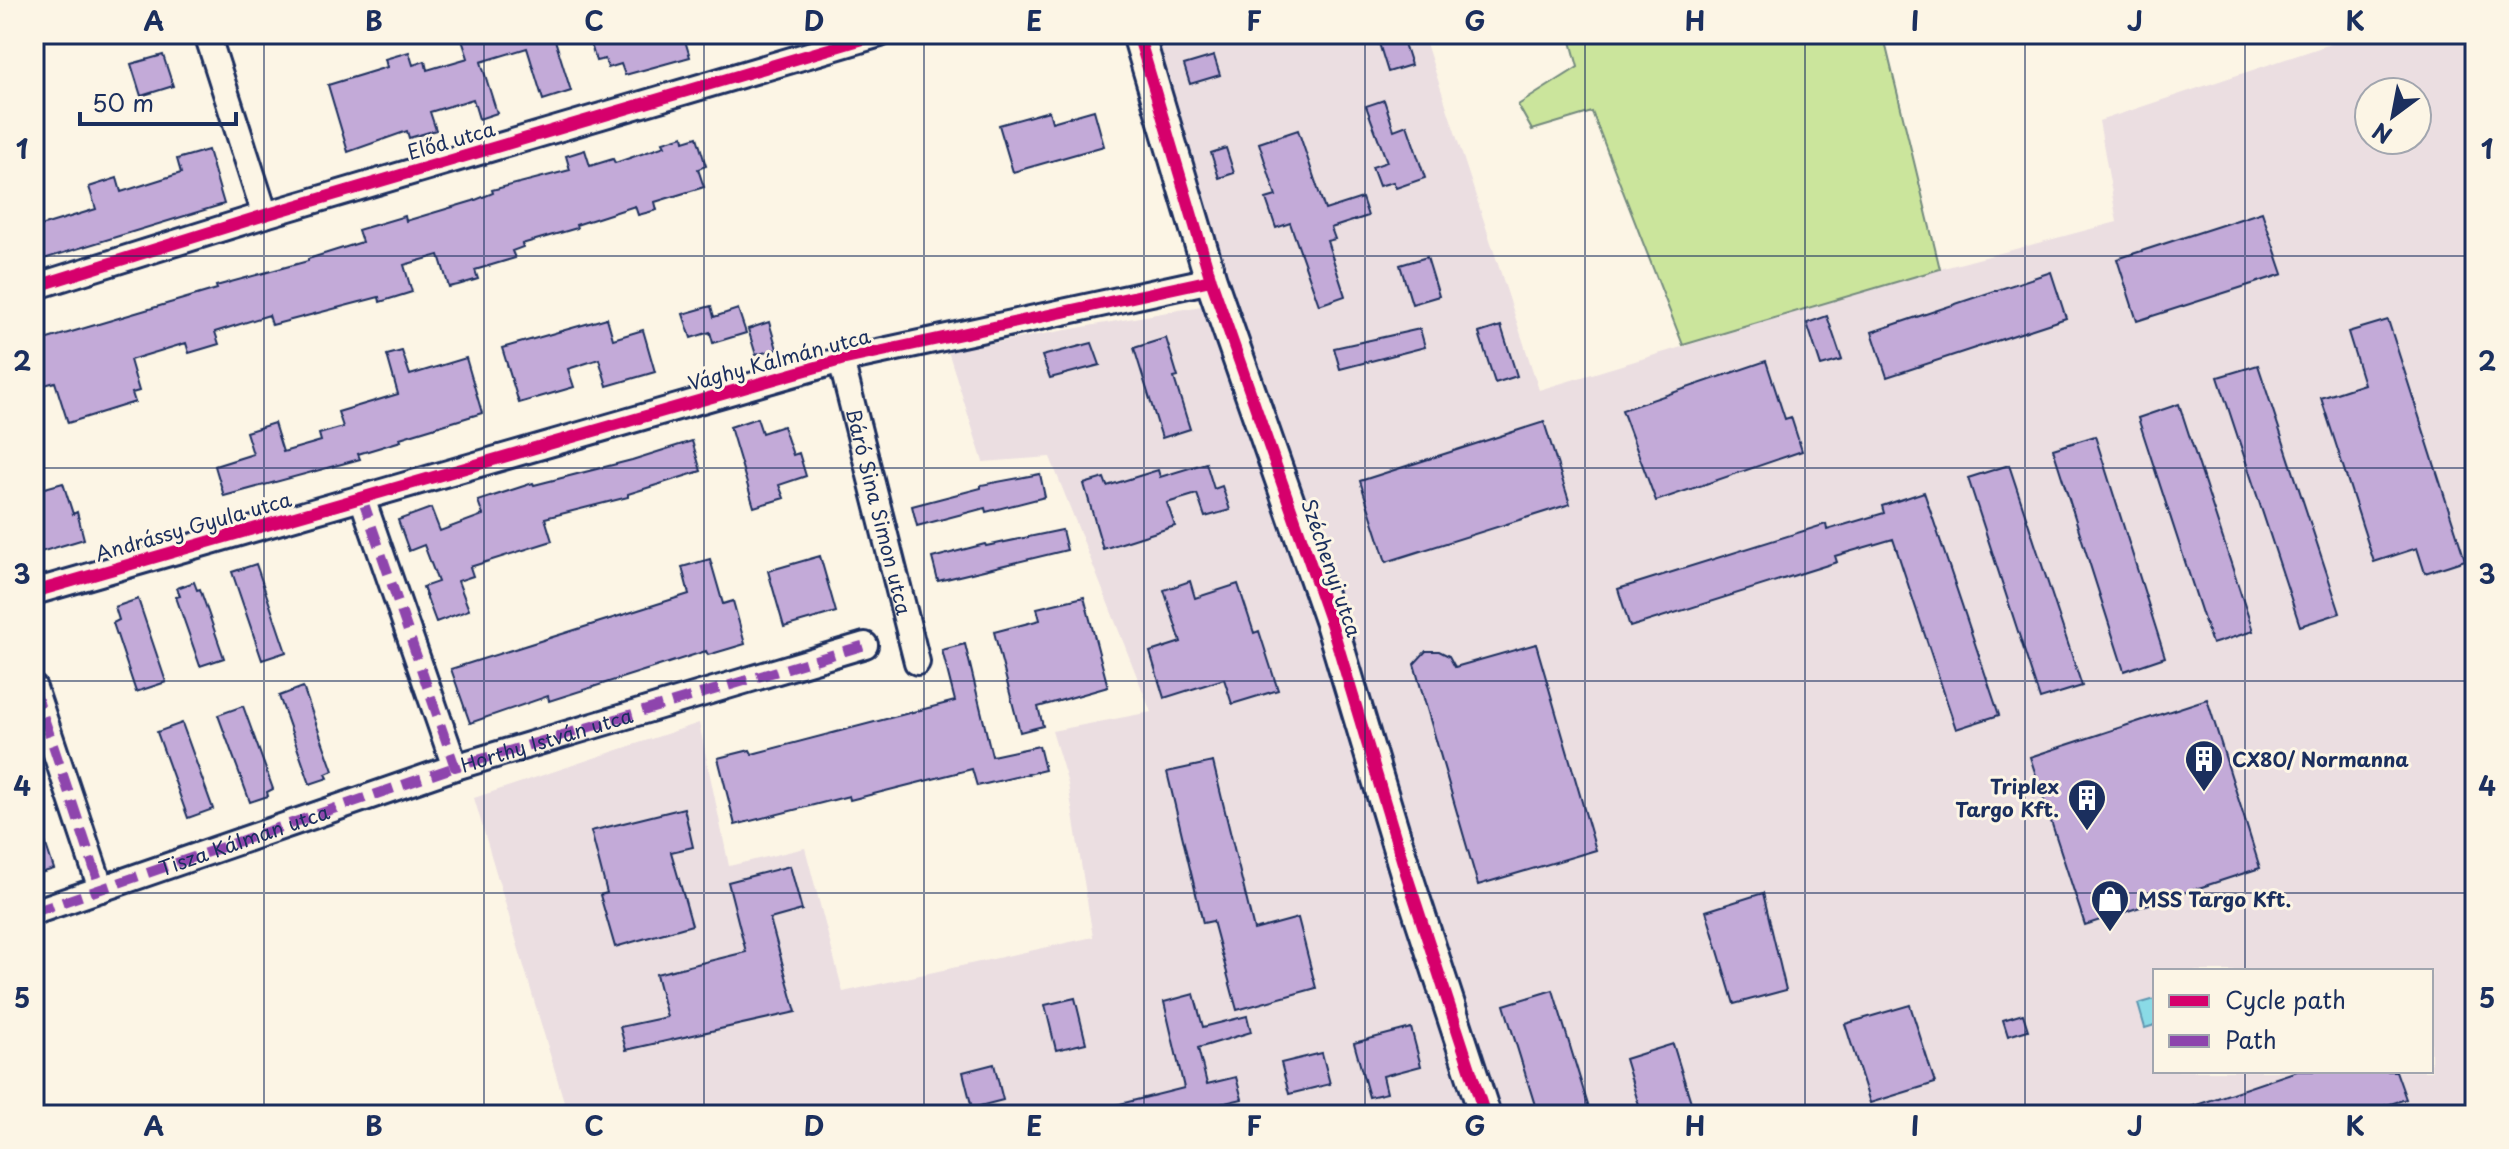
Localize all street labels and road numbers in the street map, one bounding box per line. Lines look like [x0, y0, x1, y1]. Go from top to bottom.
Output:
street label: Előd utca [404, 113, 499, 167]
street label: Vághy Kálmán utca [684, 320, 874, 398]
street label: Báró Sina Simon utca [839, 405, 919, 618]
street label: Andrássy Gyula utca [91, 483, 295, 568]
street label: Széchenyi utca [1294, 495, 1370, 641]
street label: Horthy István utca [457, 700, 637, 780]
street label: Tisza Kálmán utca [154, 796, 334, 883]

